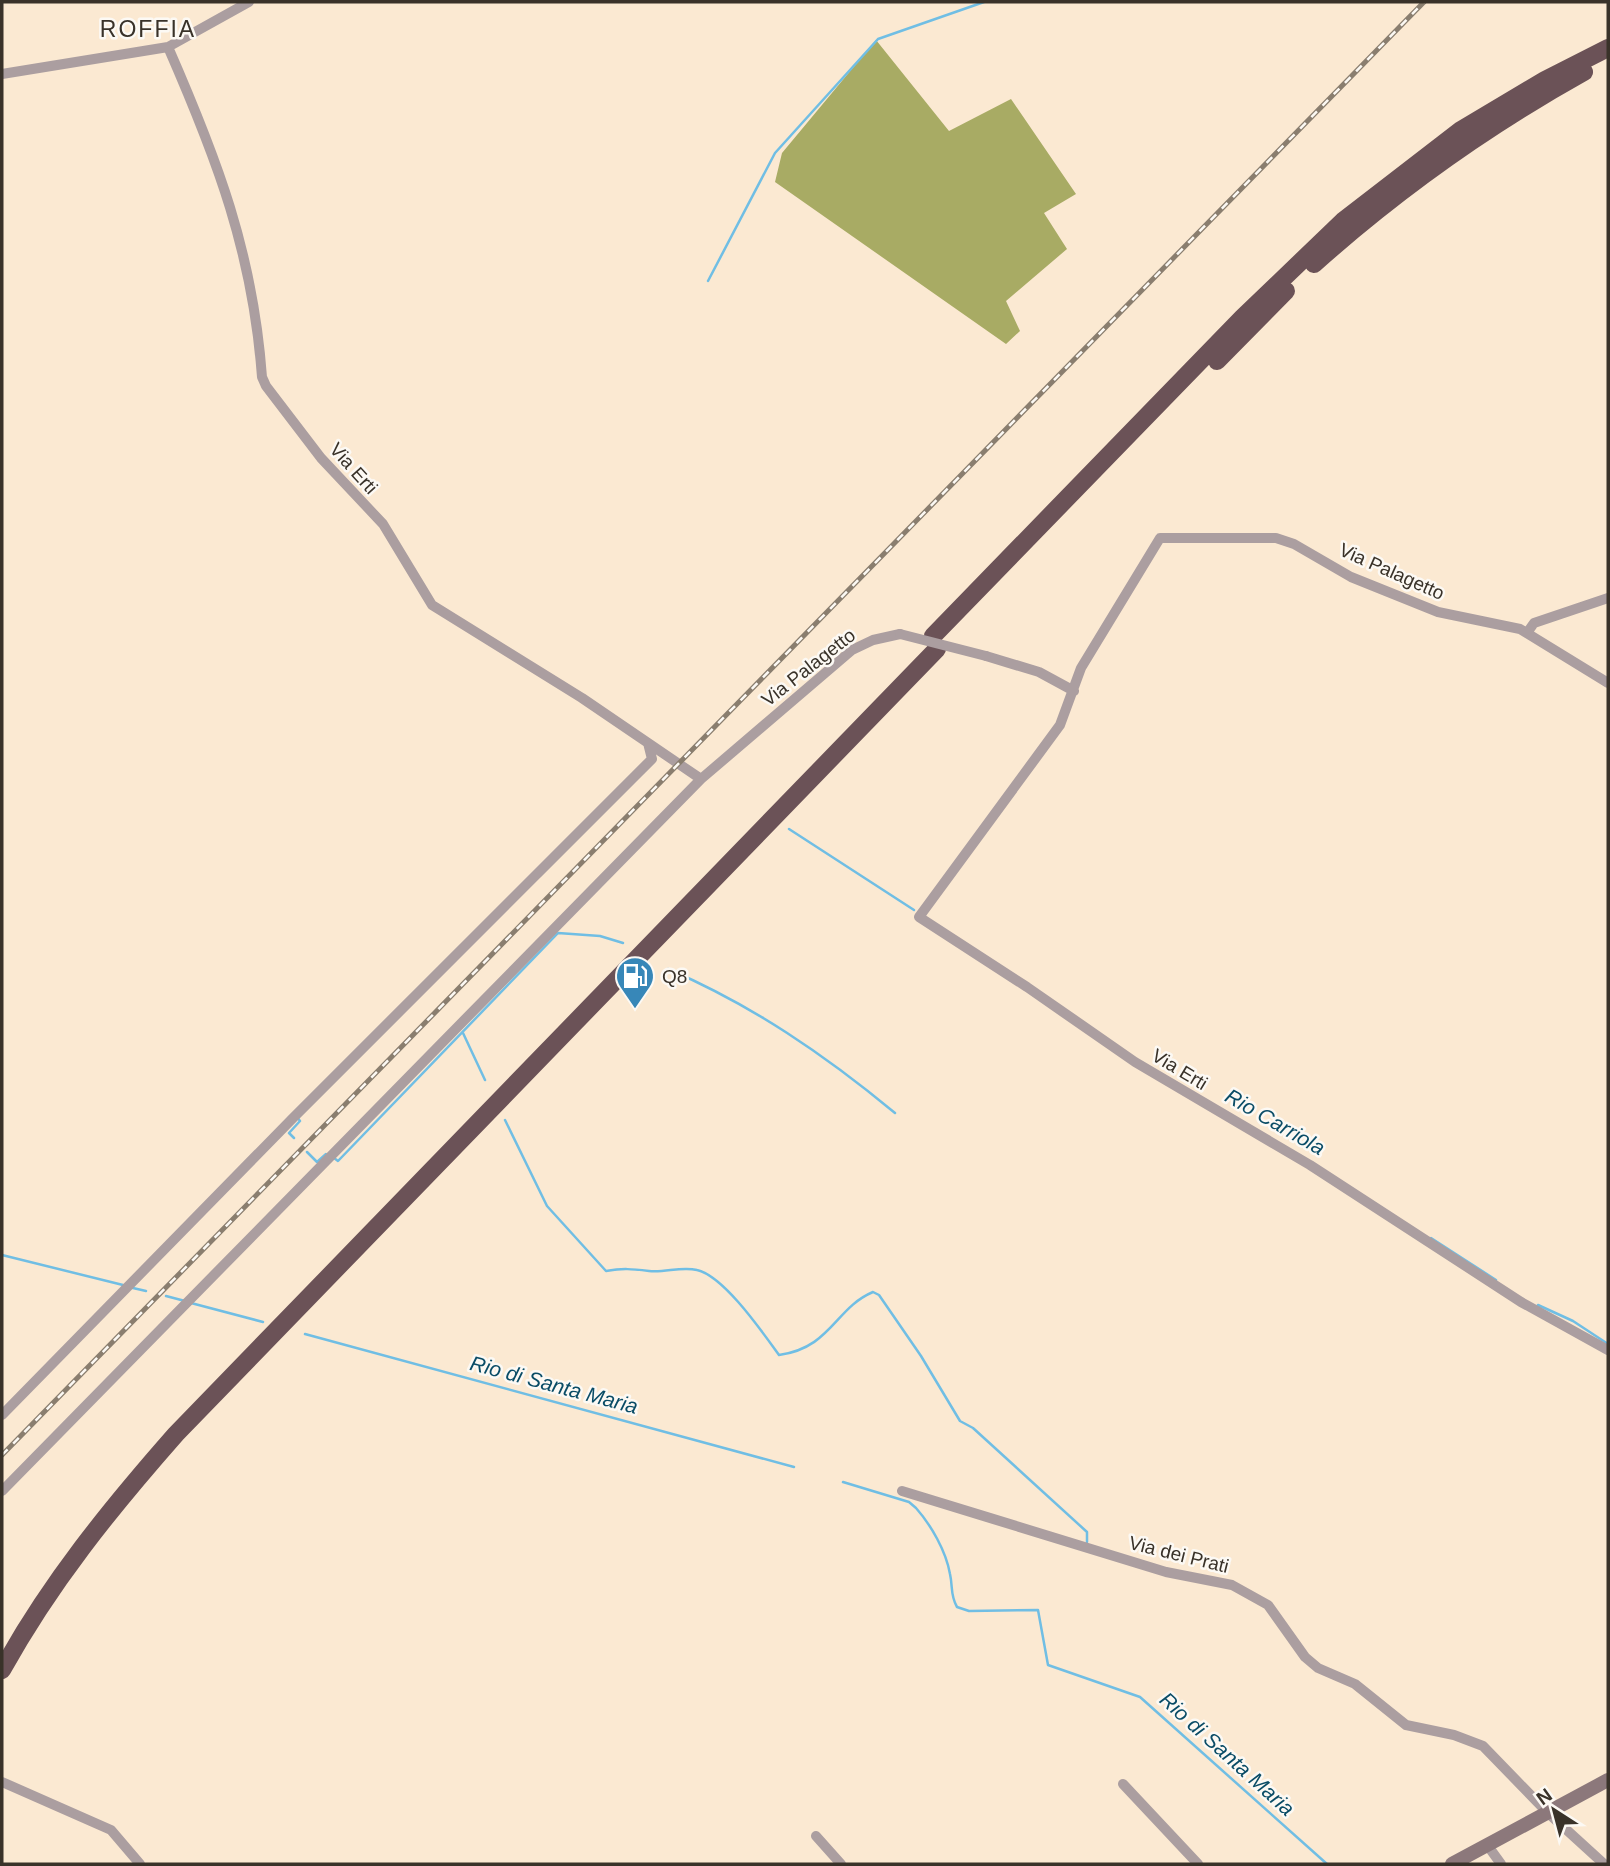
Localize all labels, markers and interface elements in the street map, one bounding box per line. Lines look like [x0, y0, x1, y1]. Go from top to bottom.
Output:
district label: ROFFIA [100, 16, 196, 42]
street label: Via Erti [325, 439, 382, 498]
street label: Via Palagetto [1336, 539, 1448, 604]
street label: Via Palagetto [757, 624, 859, 710]
fuel station icon: Q8 [614, 955, 656, 1010]
place label: Q8 [662, 966, 687, 987]
street label: Via Erti [1148, 1045, 1211, 1094]
water label: Rio Carriola [1221, 1084, 1329, 1159]
water label: Rio di Santa Maria [468, 1351, 641, 1418]
street label: Via dei Prati [1127, 1532, 1231, 1577]
water label: Rio di Santa Maria [1155, 1687, 1299, 1820]
north arrow [1519, 1775, 1589, 1845]
text: N [1533, 1784, 1556, 1809]

